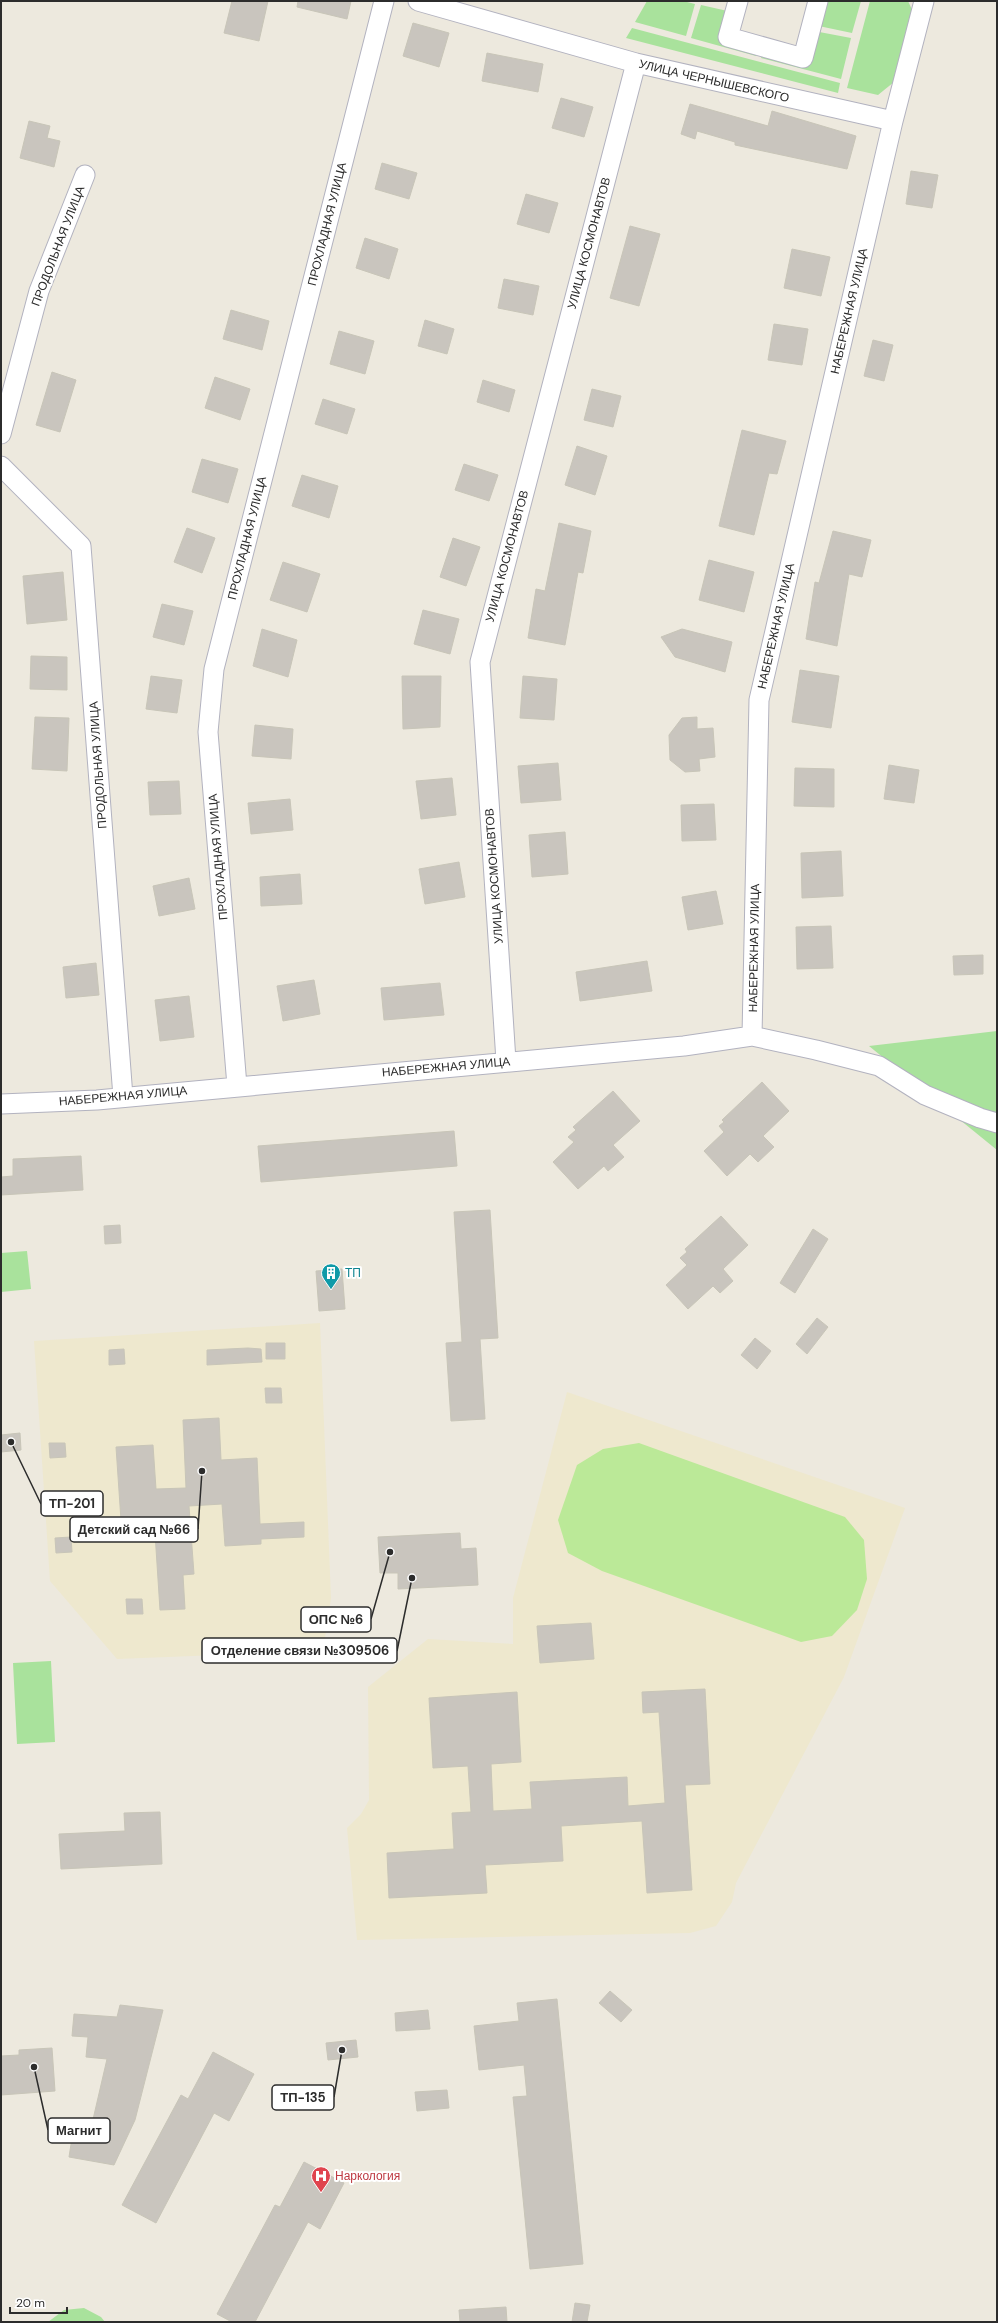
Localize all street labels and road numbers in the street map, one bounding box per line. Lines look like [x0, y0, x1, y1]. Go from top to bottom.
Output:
street label: УЛИЦА ЧЕРНЫШЕВСКОГО [637, 56, 791, 106]
street label: ПРОХЛАДНАЯ УЛИЦА [304, 161, 350, 287]
street label: УЛИЦА КОСМОНАВТОВ [564, 175, 614, 311]
street label: ПРОДОЛЬНАЯ УЛИЦА [28, 184, 88, 308]
street label: НАБЕРЕЖНАЯ УЛИЦА [827, 246, 871, 376]
street label: ПРОХЛАДНАЯ УЛИЦА [224, 475, 270, 601]
street label: УЛИЦА КОСМОНАВТОВ [482, 488, 532, 624]
street label: НАБЕРЕЖНАЯ УЛИЦА [754, 561, 798, 691]
street label: ПРОДОЛЬНАЯ УЛИЦА [86, 701, 110, 829]
street label: ПРОХЛАДНАЯ УЛИЦА [205, 793, 231, 921]
street label: УЛИЦА КОСМОНАВТОВ [481, 808, 507, 944]
street label: НАБЕРЕЖНАЯ УЛИЦА [745, 883, 763, 1013]
street label: НАБЕРЕЖНАЯ УЛИЦА [381, 1053, 511, 1081]
street label: НАБЕРЕЖНАЯ УЛИЦА [58, 1082, 188, 1110]

